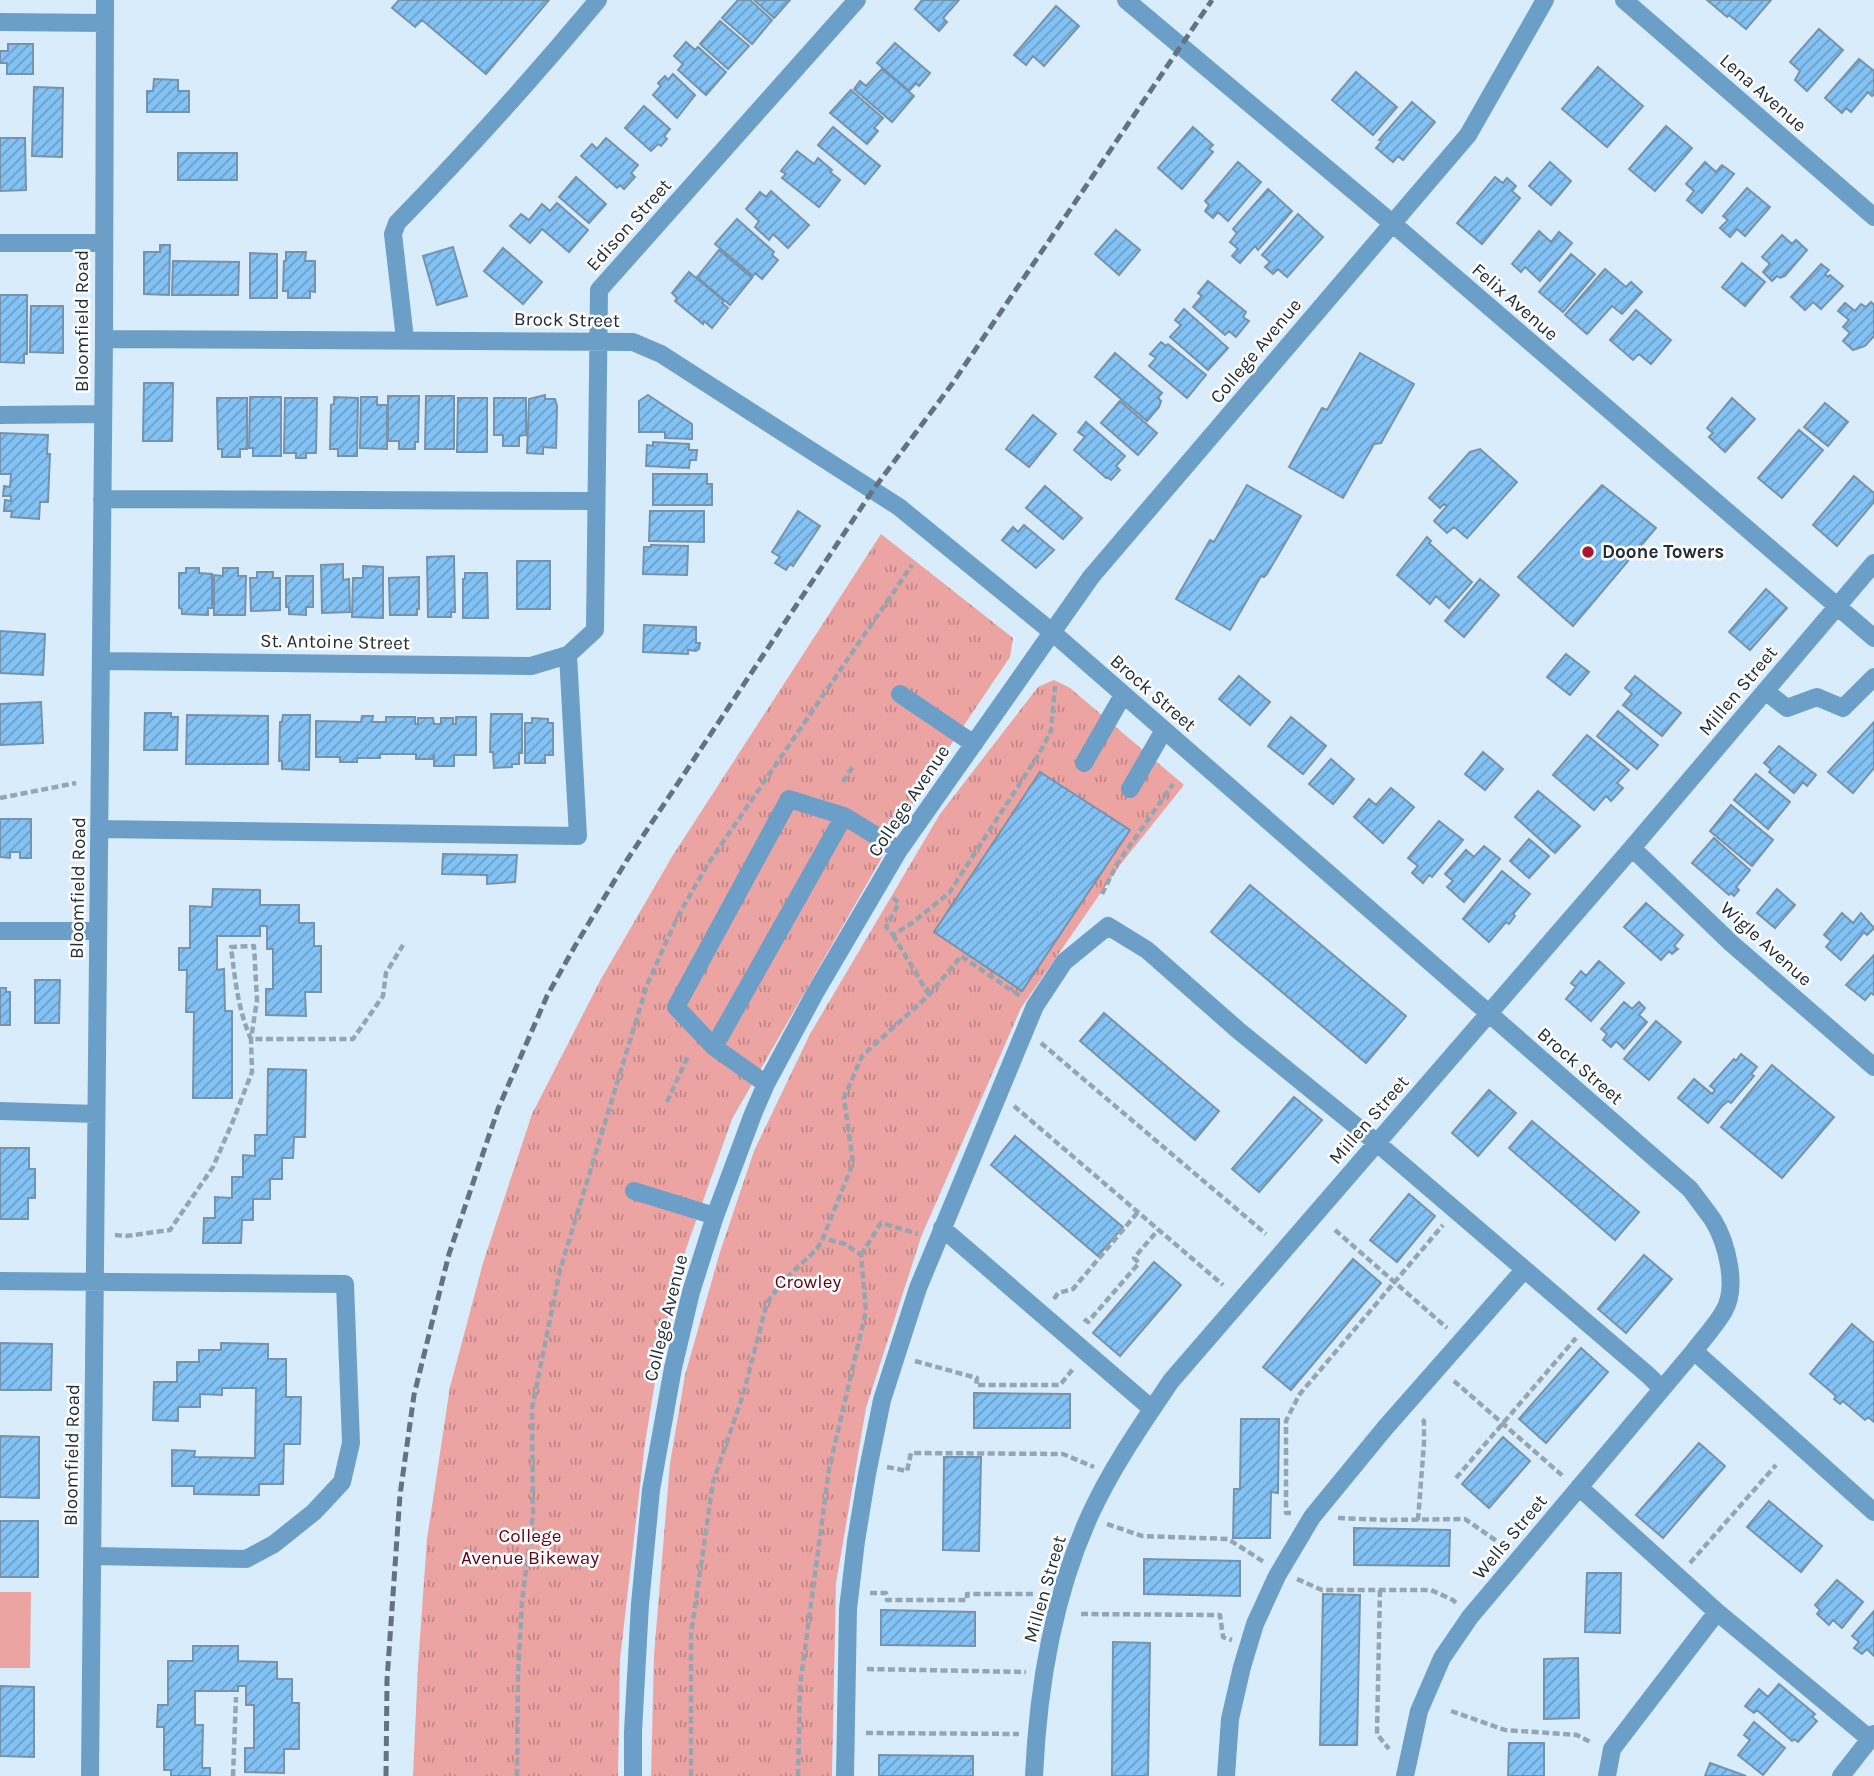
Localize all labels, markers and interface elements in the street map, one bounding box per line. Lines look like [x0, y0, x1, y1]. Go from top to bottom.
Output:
street label: Lena Avenue [1715, 49, 1811, 137]
street label: Edison Street [582, 174, 676, 276]
street label: Bloomfield Road [71, 250, 93, 392]
street label: Felix Avenue [1467, 259, 1563, 345]
street label: College Avenue [1206, 294, 1306, 408]
street label: Brock Street [514, 308, 620, 332]
place label: Doone Towers [1602, 541, 1724, 563]
marker: Doone Towers [1580, 544, 1596, 560]
street label: St. Antoine Street [260, 630, 410, 654]
street label: Millen Street [1694, 642, 1782, 740]
street label: Brock Street [1106, 650, 1200, 736]
street label: College Avenue [864, 741, 954, 861]
street label: Bloomfield Road [66, 817, 90, 959]
street label: Wigle Avenue [1716, 897, 1816, 991]
street label: Brock Street [1533, 1023, 1627, 1109]
street label: Millen Street [1325, 1071, 1413, 1169]
street label: College Avenue [640, 1252, 692, 1384]
park label: Crowley [775, 1271, 841, 1293]
street label: Bloomfield Road [60, 1384, 84, 1526]
street label: Wells Street [1468, 1490, 1552, 1584]
park label: College Avenue Bikeway [461, 1525, 599, 1569]
street label: Millen Street [1019, 1533, 1071, 1645]

